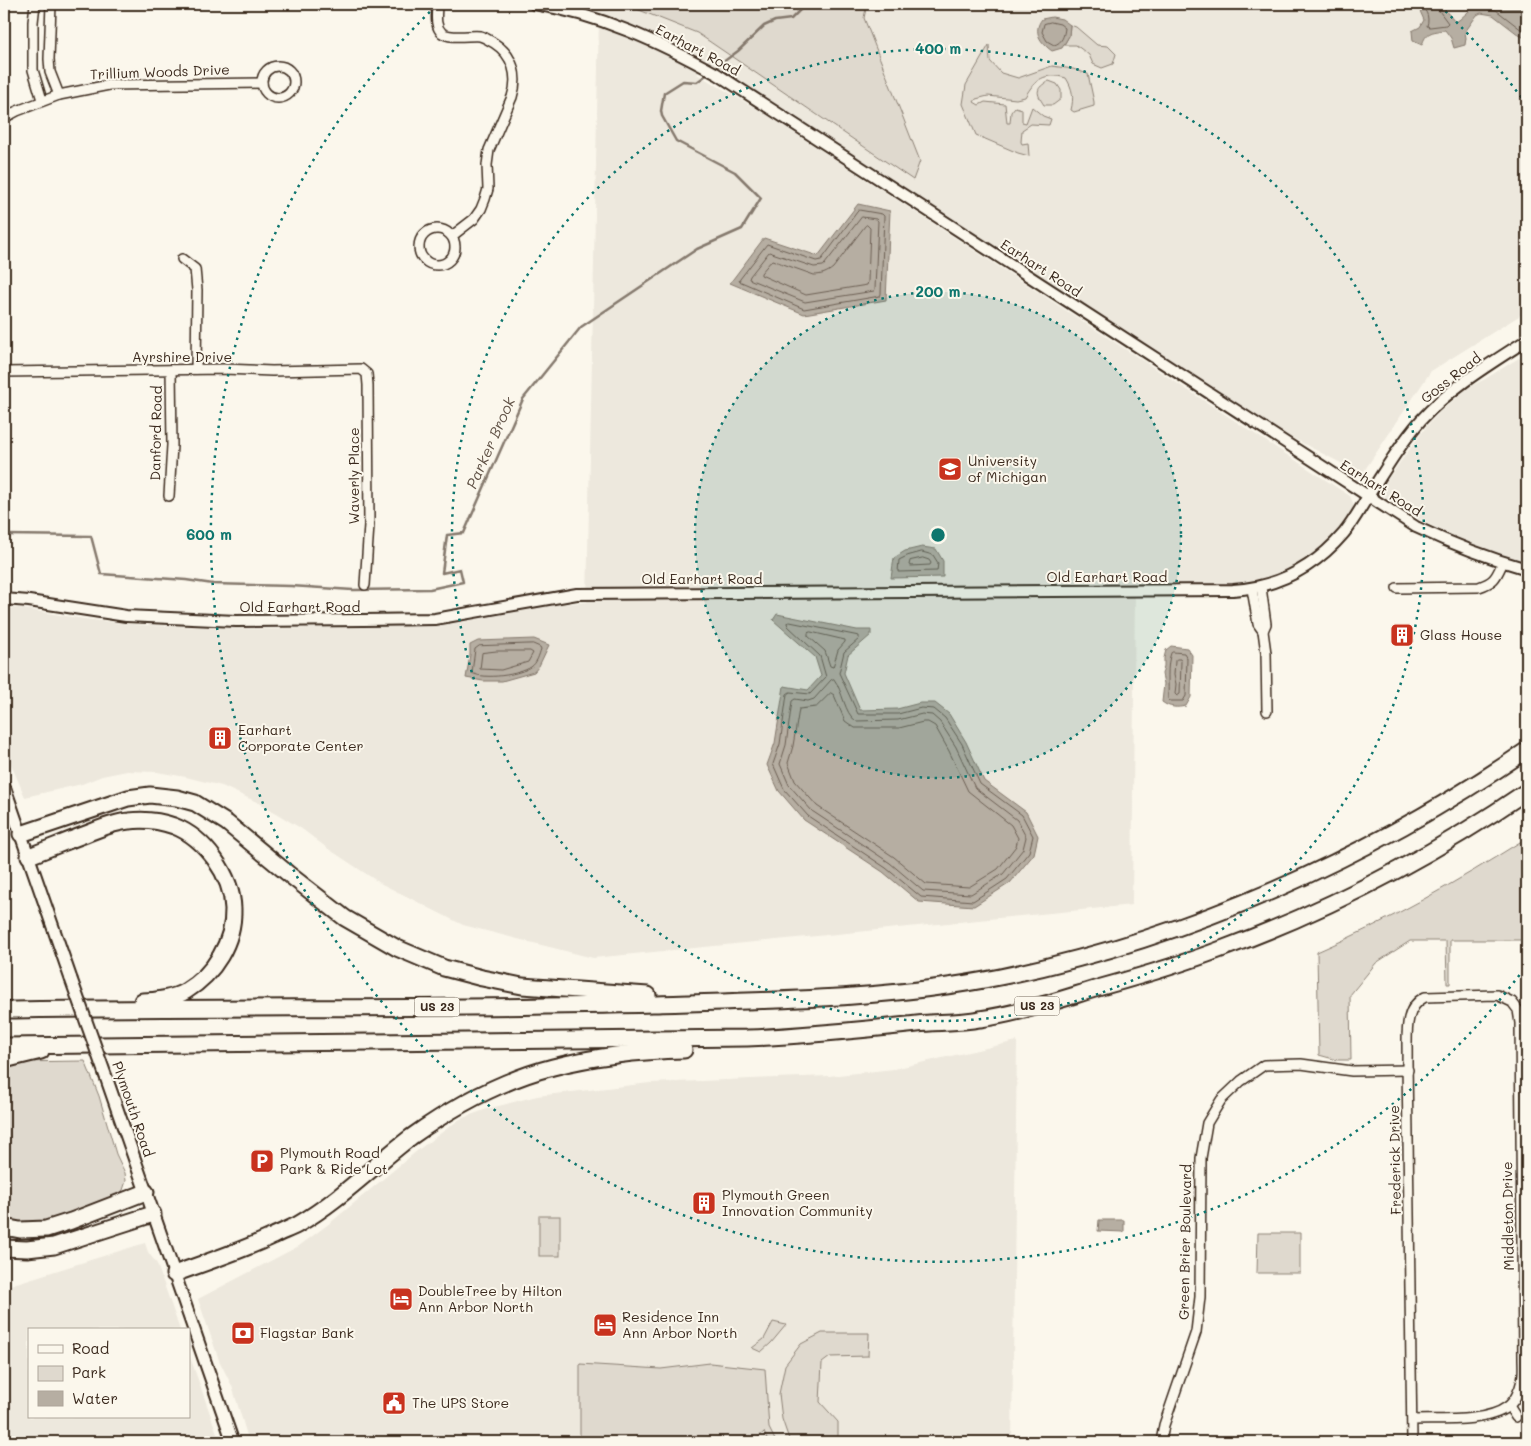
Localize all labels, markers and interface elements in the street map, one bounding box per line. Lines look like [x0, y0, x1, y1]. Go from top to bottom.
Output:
street label: Earhart Road [653, 19, 744, 80]
text: 400 m [915, 38, 961, 58]
street label: Trillium Woods Drive [90, 60, 230, 83]
street label: Earhart Road [997, 234, 1086, 301]
text: 200 m [916, 281, 961, 301]
street label: Ayrshire Drive [132, 347, 232, 366]
street label: Goss Road [1417, 348, 1485, 407]
street label: Danford Road [145, 385, 166, 481]
water label: Parker Brook [461, 393, 520, 492]
street label: Waverly Place [344, 427, 363, 525]
place label: University of Michigan [968, 451, 1047, 486]
street label: Earhart Road [1337, 455, 1426, 520]
school or university icon: University of Michigan [937, 456, 963, 482]
text: 600 m [186, 524, 232, 544]
centre of rings [929, 526, 947, 544]
street label: Old Earhart Road [1047, 567, 1168, 586]
street label: Old Earhart Road [642, 569, 763, 588]
street label: Old Earhart Road [240, 597, 361, 616]
building icon: Glass House [1389, 622, 1415, 648]
place label: Glass House [1420, 625, 1502, 644]
place label: Earhart Corporate Center [238, 720, 364, 755]
building icon: Earhart Corporate Center [207, 725, 233, 751]
road number: US 23 [1014, 996, 1060, 1016]
road number: US 23 [414, 998, 460, 1016]
street label: Plymouth Road [108, 1059, 159, 1159]
street label: Frederick Drive [1384, 1105, 1405, 1215]
place label: Plymouth Road Park & Ride Lot [280, 1143, 388, 1178]
parking icon: Plymouth Road Park & Ride Lot [249, 1148, 275, 1174]
street label: Middleton Drive [1497, 1161, 1518, 1271]
street label: Green Brier Boulevard [1174, 1164, 1195, 1320]
place label: Plymouth Green Innovation Community [722, 1185, 873, 1220]
building icon: Plymouth Green Innovation Community [691, 1190, 717, 1216]
place label: DoubleTree by Hilton Ann Arbor North [418, 1281, 562, 1316]
hotel icon: DoubleTree by Hilton Ann Arbor North [388, 1286, 414, 1312]
place label: Residence Inn Ann Arbor North [622, 1307, 737, 1342]
hotel icon: Residence Inn Ann Arbor North [592, 1312, 618, 1338]
bank icon: Flagstar Bank [230, 1320, 256, 1346]
place label: Flagstar Bank [260, 1323, 354, 1342]
legend [28, 1328, 190, 1418]
text: Road [72, 1338, 109, 1358]
text: Park [72, 1362, 106, 1382]
text: Water [72, 1388, 118, 1408]
public building icon: The UPS Store [381, 1390, 407, 1416]
place label: The UPS Store [412, 1393, 509, 1412]

